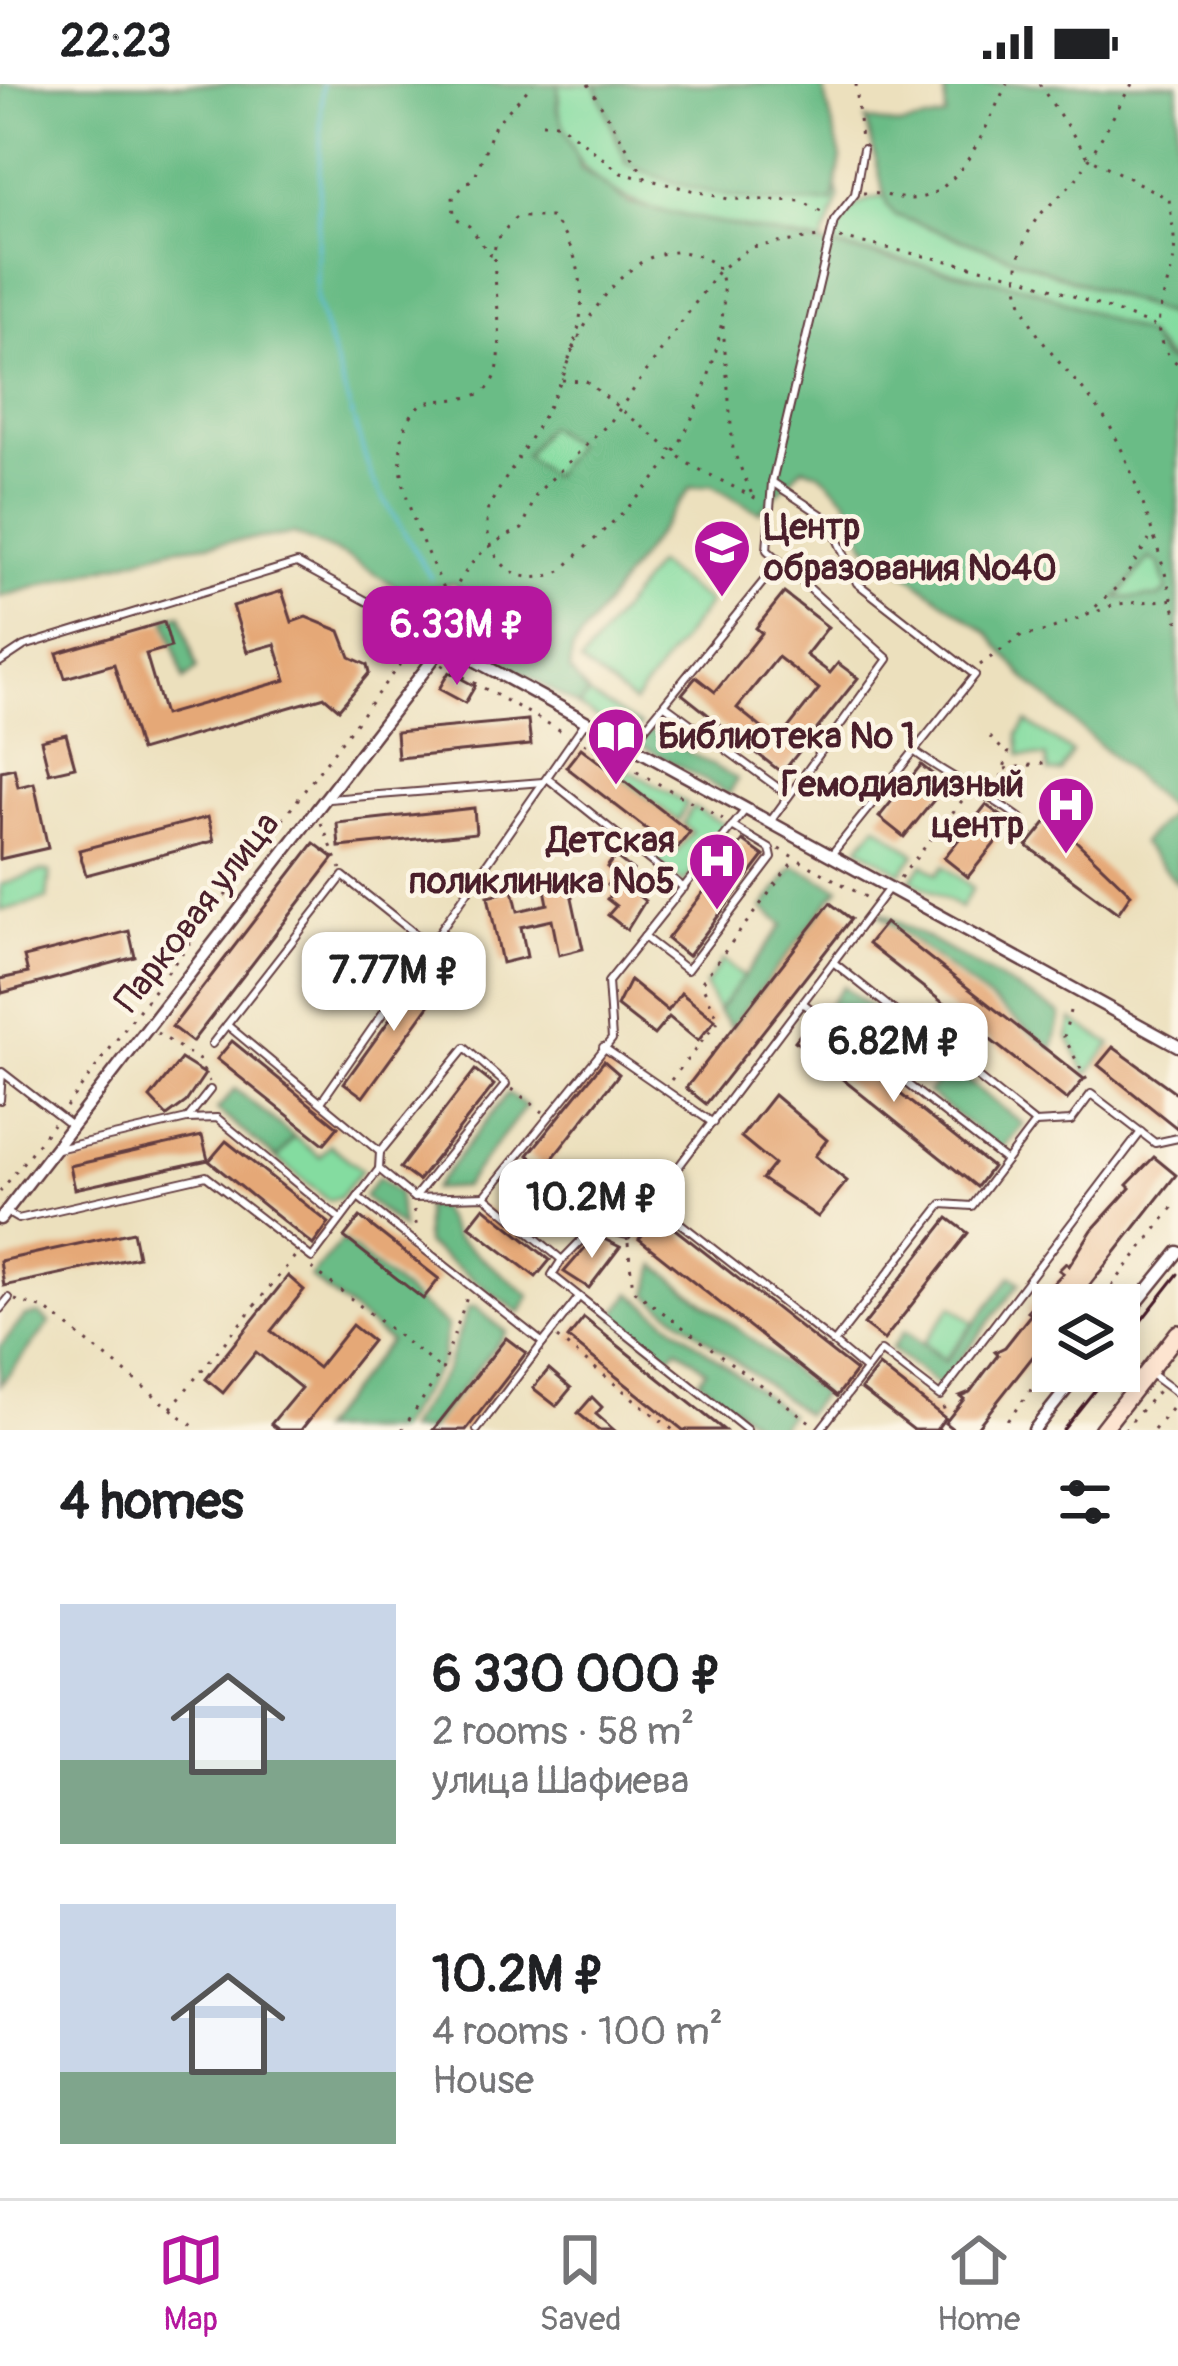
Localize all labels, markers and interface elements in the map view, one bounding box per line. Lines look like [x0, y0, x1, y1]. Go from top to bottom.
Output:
text: 22:23 [60, 14, 171, 70]
place label: Центр образования №40 [763, 505, 1057, 591]
school or university icon: Центр образования №40 [691, 517, 753, 599]
pin: 6.33M ₽ [346, 586, 568, 688]
text: 6.33M ₽ [390, 600, 524, 649]
library icon: Библиотека № 1 [585, 705, 647, 787]
place label: Библиотека № 1 [658, 714, 915, 759]
place label: Гемодиализный центр [781, 762, 1024, 848]
hospital icon: Гемодиализный центр [1035, 774, 1097, 856]
street label: Парковая улица [105, 803, 289, 1021]
place label: Детская поликлиника №5 [409, 818, 675, 904]
hospital icon: Детская поликлиника №5 [686, 830, 748, 912]
pin: 7.77M ₽ [283, 932, 505, 1034]
text: 7.77M ₽ [329, 946, 459, 995]
pin: 6.82M ₽ [783, 1003, 1005, 1105]
text: 6.82M ₽ [828, 1017, 960, 1066]
pin: 10.2M ₽ [481, 1159, 703, 1261]
text: 10.2M ₽ [526, 1173, 658, 1222]
map controls [1032, 1284, 1140, 1392]
button: layers [1032, 1284, 1140, 1392]
icon: filters [1052, 1469, 1118, 1535]
text: 4 homes [60, 1470, 244, 1534]
text: 6 330 000 ₽ [432, 1643, 722, 1707]
icon: home [156, 1652, 300, 1796]
text: 2 rooms · 58 m² [432, 1707, 694, 1756]
text: улица Шафиева [432, 1756, 689, 1805]
text: 10.2M ₽ [432, 1943, 605, 2007]
icon: home [156, 1952, 300, 2096]
text: 4 rooms · 100 m² [432, 2007, 723, 2056]
text: House [432, 2056, 534, 2105]
tab: Map [158, 2227, 224, 2340]
tab: Saved [539, 2227, 621, 2340]
tab: Home [937, 2227, 1020, 2340]

